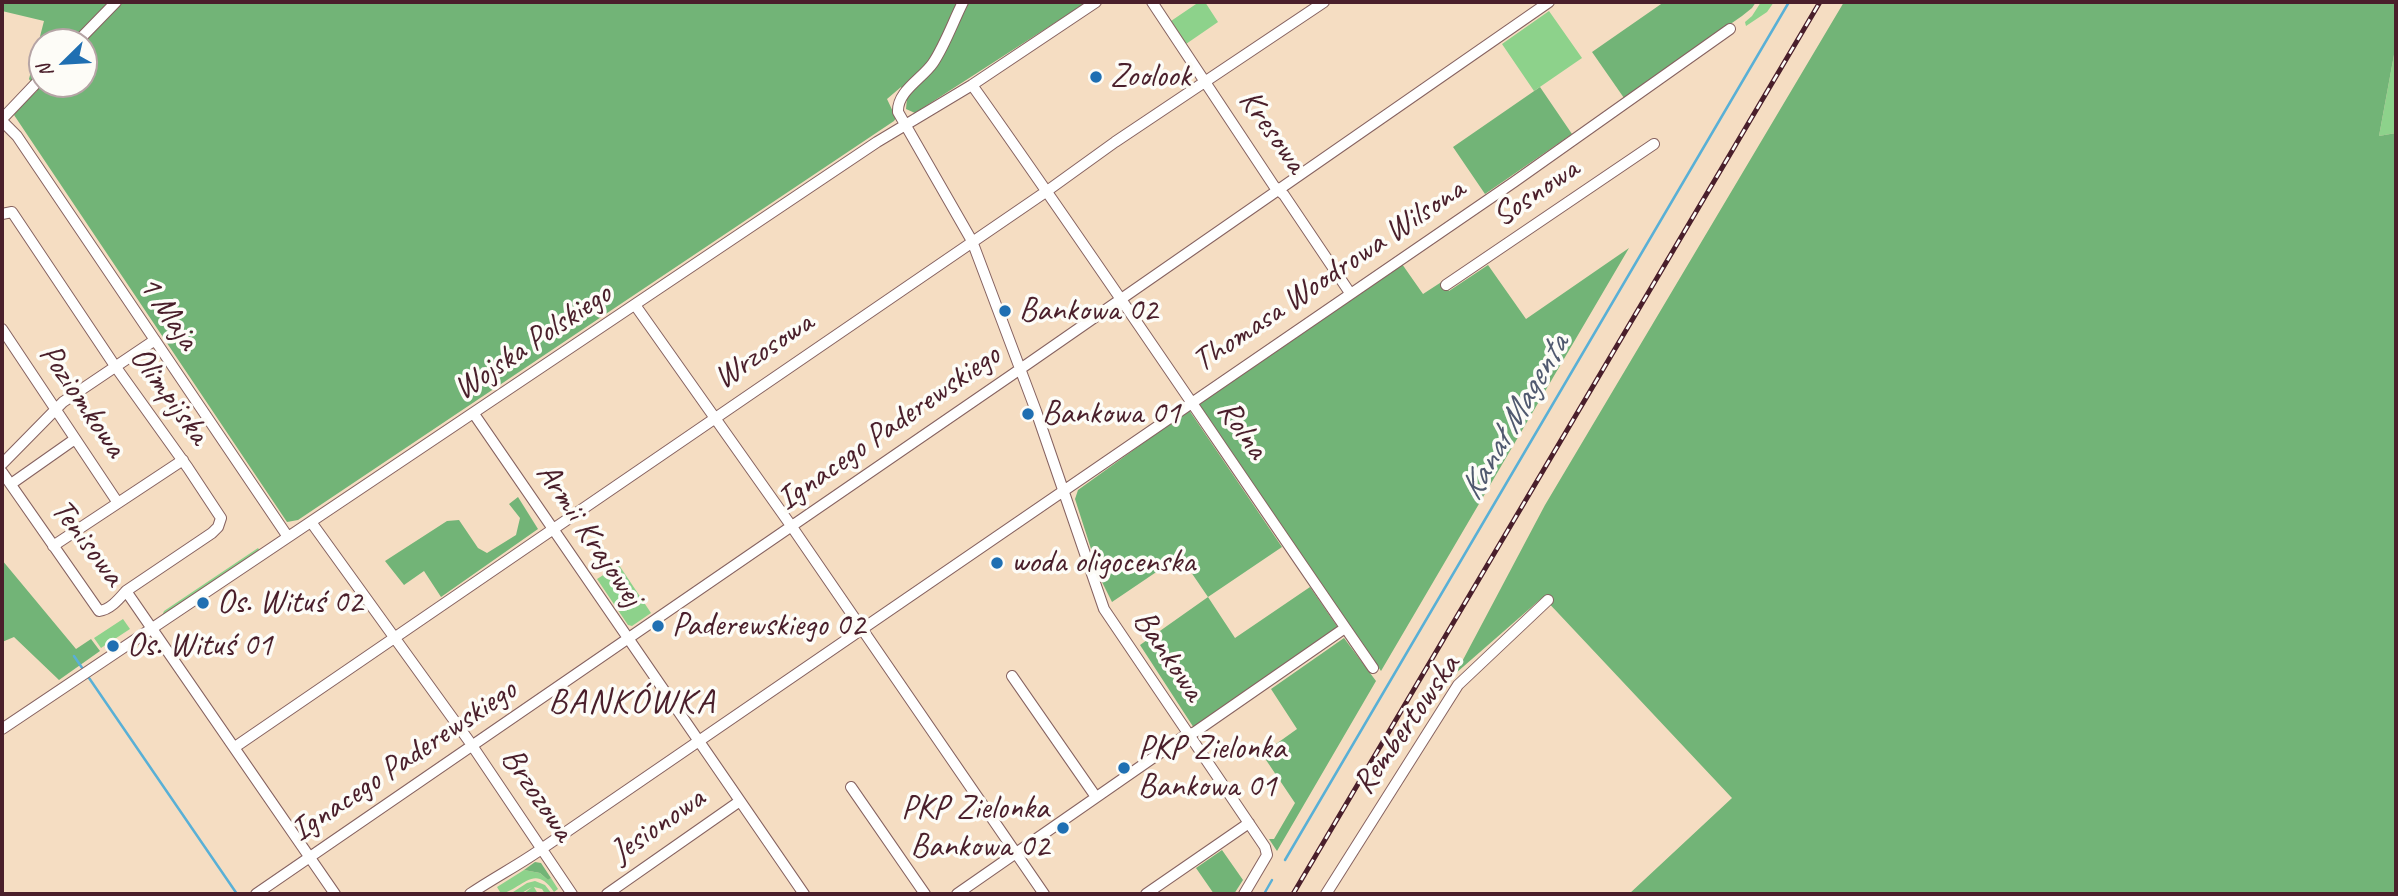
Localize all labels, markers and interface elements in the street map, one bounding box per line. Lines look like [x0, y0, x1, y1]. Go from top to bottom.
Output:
north arrow [28, 28, 98, 98]
place label: Zoolook [1110, 57, 1190, 97]
text: N [32, 60, 59, 81]
marker: Zoolook [1088, 69, 1104, 85]
street label: Kresowa [1229, 83, 1315, 181]
street label: Sosnowa [1485, 150, 1587, 236]
street label: Thomasa Woodrowa Wilsona [1185, 170, 1473, 382]
street label: 1 Maja [129, 268, 207, 358]
street label: Wojska Polskiego [447, 275, 619, 409]
place label: Bankowa 02 [1019, 291, 1157, 331]
marker: Bankowa 02 [997, 303, 1013, 319]
street label: Wrzosowa [707, 304, 821, 398]
water label: Kanał Magenta [1451, 328, 1579, 508]
street label: Ignacego Paderewskiego [770, 336, 1008, 520]
street label: Poziomkowa [30, 337, 134, 465]
street label: Olimpijska [120, 339, 218, 453]
street label: Rolna [1208, 393, 1276, 467]
place label: Bankowa 01 [1042, 394, 1180, 434]
marker: Bankowa 01 [1020, 406, 1036, 422]
street label: Armii Krajowej [527, 456, 651, 614]
street label: Tenisowa [42, 492, 132, 594]
place label: woda oligocenska [1011, 543, 1195, 583]
marker: woda oligocenska [989, 555, 1005, 571]
place label: Os. Wituś 02 [217, 583, 362, 623]
marker: Os. Wituś 02 [195, 595, 211, 611]
street label: Bankowa [1123, 603, 1213, 709]
place label: Paderewskiego 02 [672, 606, 865, 646]
marker: Paderewskiego 02 [650, 618, 666, 634]
place label: Os. Wituś 01 [127, 626, 272, 666]
marker: Os. Wituś 01 [105, 638, 121, 654]
street label: Rembertowska [1345, 648, 1469, 802]
street label: Ignacego Paderewskiego [284, 671, 524, 851]
district label: BANKÓWKA [550, 682, 714, 724]
place label: PKP Zielonka Bankowa 01 [1138, 729, 1286, 807]
street label: Brzozowa [492, 741, 582, 849]
marker: PKP Zielonka Bankowa 01 [1116, 760, 1132, 776]
street label: Jesionowa [603, 779, 713, 873]
place label: PKP Zielonka Bankowa 02 [901, 789, 1049, 867]
marker: PKP Zielonka Bankowa 02 [1055, 820, 1071, 836]

